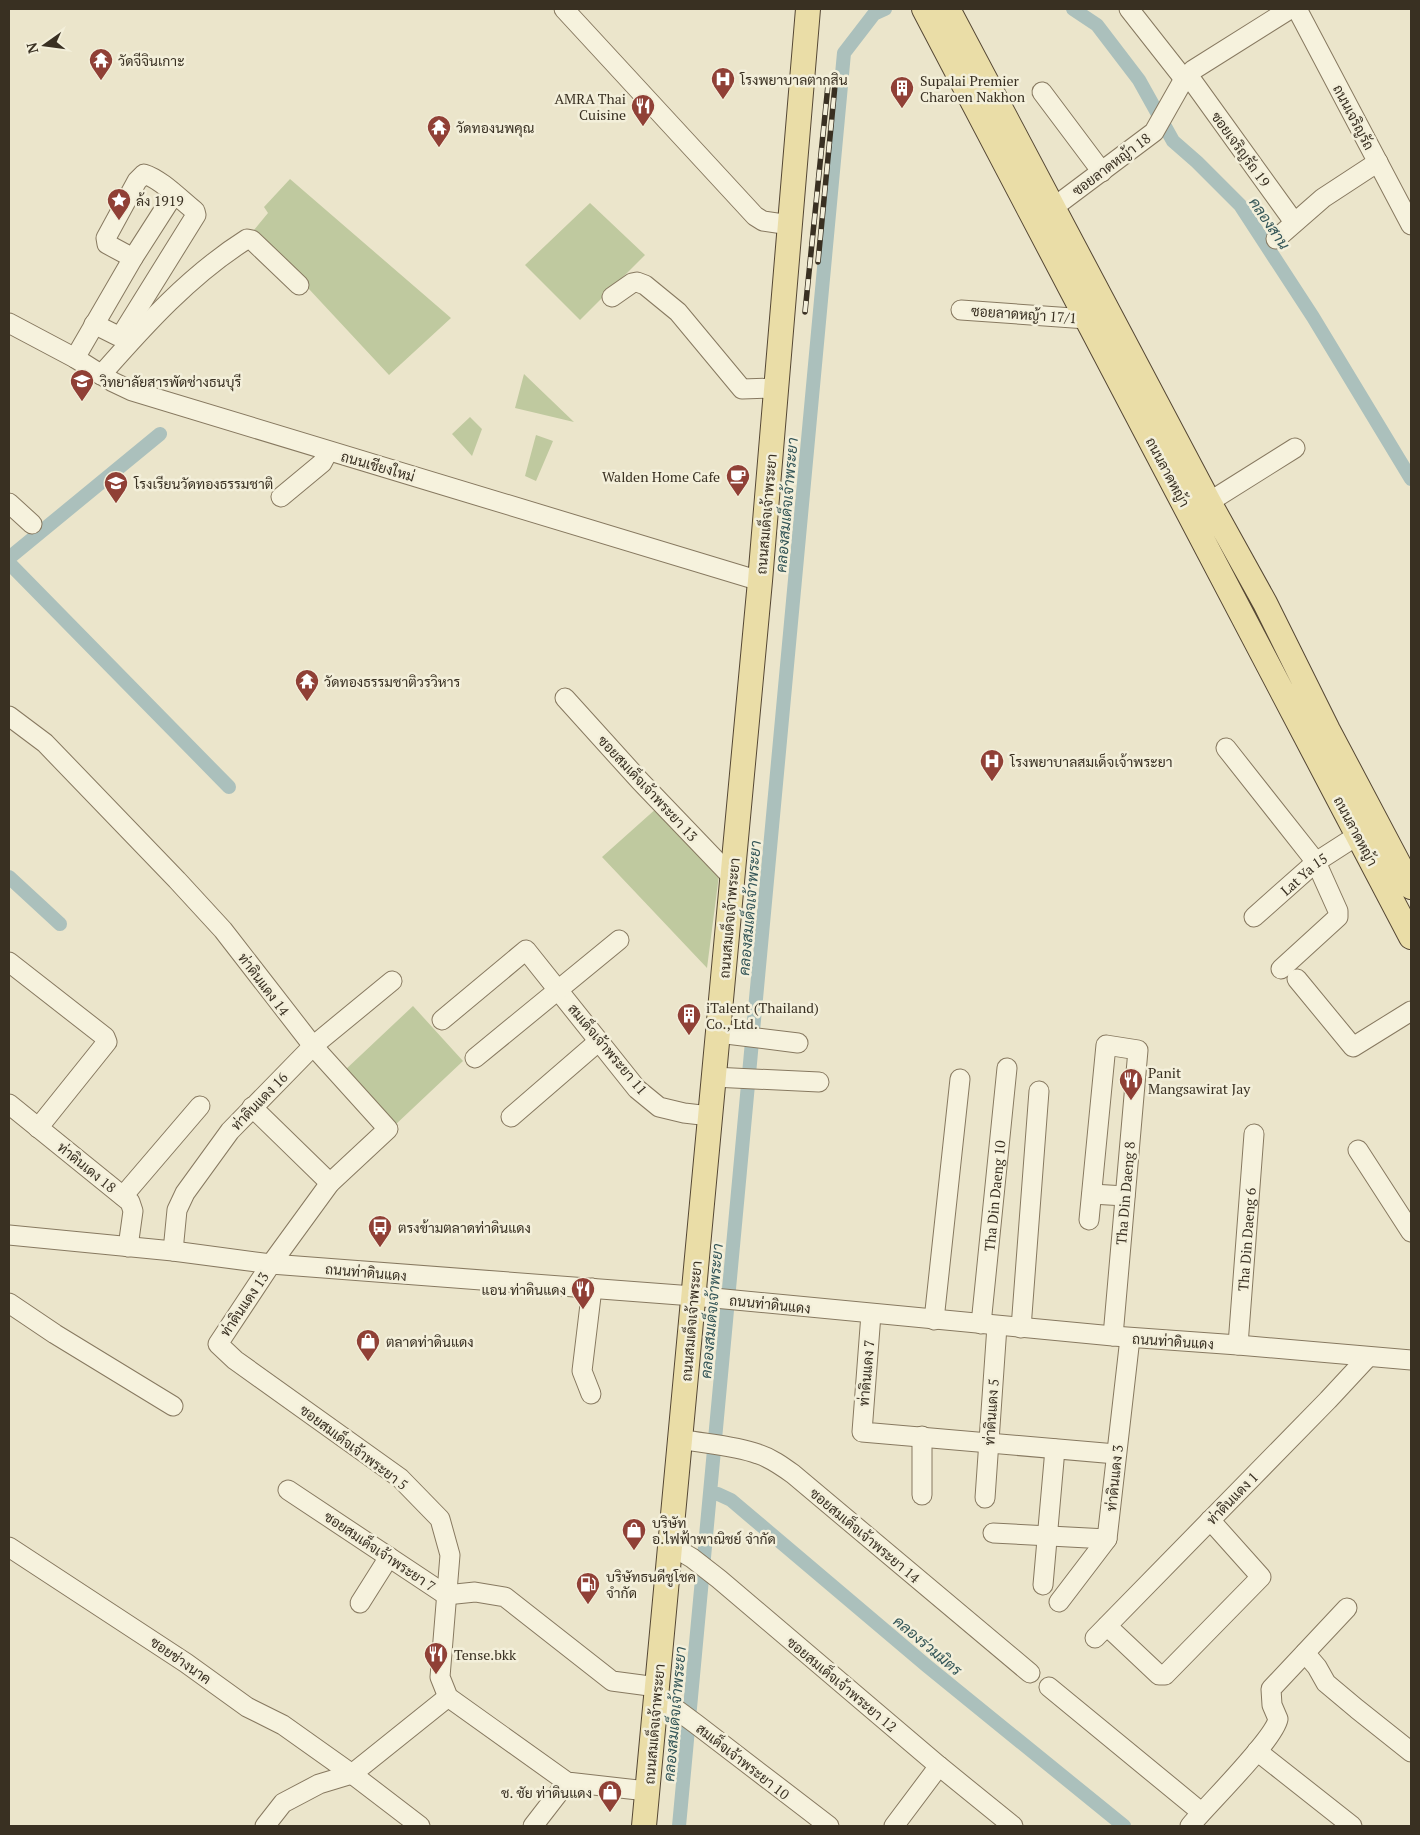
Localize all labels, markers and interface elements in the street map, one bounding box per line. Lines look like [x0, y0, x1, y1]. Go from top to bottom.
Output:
north arrow [20, 20, 70, 70]
text: N [21, 40, 42, 56]
temple icon: วัดจีจินเกาะ [88, 47, 114, 81]
place label: วัดจีจินเกาะ [118, 51, 185, 70]
hospital icon: โรงพยาบาลตากสิน [710, 66, 736, 100]
place label: โรงพยาบาลตากสิน [739, 70, 848, 89]
place label: Supalai Premier Charoen Nakhon [920, 71, 1026, 106]
building icon: Supalai Premier Charoen Nakhon [889, 75, 915, 109]
street label: ถนนเจริญรัถ [1329, 81, 1379, 153]
place label: AMRA Thai Cuisine [555, 89, 626, 124]
restaurant icon: AMRA Thai Cuisine [630, 93, 656, 127]
street label: ซอยเจริญรัถ 19 [1207, 108, 1275, 190]
temple icon: วัดทองนพคุณ [426, 114, 452, 148]
place label: วัดทองนพคุณ [456, 118, 534, 138]
street label: ซอยลาดหญ้า 18 [1068, 128, 1154, 200]
place icon: ล้ง 1919 [106, 187, 132, 221]
place label: ล้ง 1919 [136, 191, 184, 210]
water label: คลองสาน [1245, 193, 1295, 253]
street label: ซอยลาดหญ้า 17/1 [970, 301, 1078, 327]
school or university icon: วิทยาลัยสารพัดช่างธนบุรี [69, 368, 95, 402]
place label: วิทยาลัยสารพัดช่างธนบุรี [99, 372, 242, 392]
street label: ถนนลาดหญ้า [1142, 434, 1194, 510]
water label: คลองสมเด็จเจ้าพระยา [770, 437, 802, 573]
street label: ถนนเชียงใหม่ [339, 446, 417, 486]
street label: ถนนสมเด็จเจ้าพระยา [751, 453, 781, 575]
cafe icon: Walden Home Cafe [725, 463, 751, 497]
place label: Walden Home Cafe [602, 467, 720, 486]
school or university icon: โรงเรียนวัดทองธรรมชาติ [103, 470, 129, 504]
place label: โรงเรียนวัดทองธรรมชาติ [133, 474, 273, 493]
temple icon: วัดทองธรรมชาติวรวิหาร [294, 668, 320, 702]
place label: วัดทองธรรมชาติวรวิหาร [324, 672, 461, 691]
street label: ซอยสมเด็จเจ้าพระยา 13 [594, 731, 702, 845]
hospital icon: โรงพยาบาลสมเด็จเจ้าพระยา [979, 748, 1005, 782]
place label: โรงพยาบาลสมเด็จเจ้าพระยา [1009, 752, 1172, 771]
street label: ถนนลาดหญ้า [1330, 793, 1382, 869]
water label: คลองสมเด็จเจ้าพระยา [733, 840, 765, 976]
street label: Lat Ya 15 [1276, 848, 1331, 899]
street label: ถนนสมเด็จเจ้าพระยา [714, 857, 744, 979]
street label: ท่าดินแดง 14 [234, 949, 294, 1020]
place label: iTalent (Thailand) Co., Ltd. [706, 998, 819, 1033]
street label: สมเด็จเจ้าพระยา 11 [564, 999, 652, 1099]
building icon: iTalent (Thailand) Co., Ltd. [676, 1002, 702, 1036]
place label: Panit Mangsawirat Jay [1148, 1063, 1251, 1098]
street label: ท่าดินแดง 16 [226, 1067, 292, 1134]
restaurant icon: Panit Mangsawirat Jay [1118, 1067, 1144, 1101]
street label: ท่าดินเดง 18 [54, 1137, 120, 1197]
street label: Tha Din Daeng 10 [979, 1139, 1009, 1252]
street label: Tha Din Daeng 8 [1111, 1140, 1139, 1246]
street label: Tha Din Daeng 6 [1233, 1186, 1259, 1292]
bus stop icon: ตรงข้ามตลาดท่าดินแดง [367, 1214, 393, 1248]
place label: ตรงข้ามตลาดท่าดินแดง [398, 1218, 531, 1237]
water label: คลองสมเด็จเจ้าพระยา [695, 1243, 727, 1379]
street label: ถนนท่าดินแดง [324, 1259, 408, 1285]
street label: ถนนสมเด็จเจ้าพระยา [676, 1260, 706, 1382]
street label: ท่าดินแดง 13 [215, 1268, 273, 1340]
restaurant icon: แอน ท่าดินแดง [570, 1276, 596, 1310]
place label: แอน ท่าดินแดง [481, 1280, 566, 1299]
street label: ถนนท่าดินแดง [728, 1290, 812, 1318]
shop icon: ตลาดท่าดินแดง [355, 1328, 381, 1362]
street label: ถนนท่าดินแดง [1131, 1329, 1215, 1353]
place label: ตลาดท่าดินแดง [386, 1332, 474, 1351]
street label: ท่าดินแดง 7 [854, 1339, 878, 1407]
street label: ท่าดินแดง 5 [979, 1378, 1003, 1446]
street label: ซอยสมเด็จเจ้าพระยา 5 [296, 1400, 412, 1494]
street label: ท่าดินแดง 3 [1101, 1444, 1127, 1512]
street label: ท่าดินแดง 1 [1202, 1467, 1262, 1529]
street label: ซอยสมเด็จเจ้าพระยา 14 [806, 1483, 925, 1587]
street label: ซอยสมเด็จเจ้าพระยา 7 [320, 1507, 440, 1595]
place label: บริษัท อ.ไฟฟ้าพาณิชย์ จำกัด [652, 1513, 776, 1548]
shop icon: บริษัท อ.ไฟฟ้าพาณิชย์ จำกัด [621, 1517, 647, 1551]
place label: บริษัทธนดีชูโชค จำกัด [606, 1567, 696, 1602]
fuel station icon: บริษัทธนดีชูโชค จำกัด [575, 1571, 601, 1605]
water label: คลองร่วมมิตร [890, 1611, 967, 1680]
street label: ซอยช่างนาค [147, 1632, 215, 1688]
street label: ซอยสมเด็จเจ้าพระยา 12 [783, 1632, 901, 1736]
restaurant icon: Tense.bkk [423, 1641, 449, 1675]
place label: Tense.bkk [454, 1645, 517, 1664]
water label: คลองสมเด็จเจ้าพระยา [658, 1646, 690, 1782]
street label: ถนนสมเด็จเจ้าพระยา [639, 1663, 669, 1785]
street label: สมเด็จเจ้าพระยา 10 [692, 1719, 794, 1803]
shop icon: ช. ชัย ท่าดินแดง [597, 1779, 623, 1813]
place label: ช. ชัย ท่าดินแดง [501, 1783, 592, 1802]

